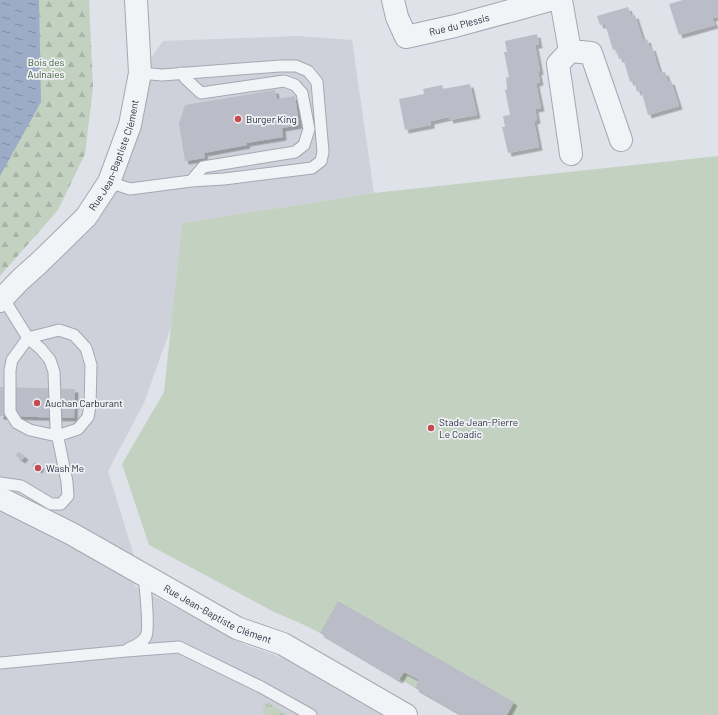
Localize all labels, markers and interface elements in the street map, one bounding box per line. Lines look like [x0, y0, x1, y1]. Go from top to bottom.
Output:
street label: Rue du Plessis [428, 11, 491, 38]
park label: Bois des Aulnaies [28, 56, 65, 80]
street label: Rue Jean-Baptiste Clément [86, 98, 141, 213]
place label: Burger King [246, 113, 297, 125]
marker: Burger King [233, 114, 243, 124]
place label: Auchan Carburant [45, 397, 123, 409]
marker: Auchan Carburant [32, 398, 42, 408]
place label: Stade Jean-Pierre Le Coadic [439, 416, 518, 440]
marker: Stade Jean-Pierre Le Coadic [426, 423, 436, 433]
place label: Wash Me [46, 462, 84, 474]
marker: Wash Me [33, 463, 43, 473]
street label: Rue Jean-Baptiste Clément [162, 582, 274, 646]

